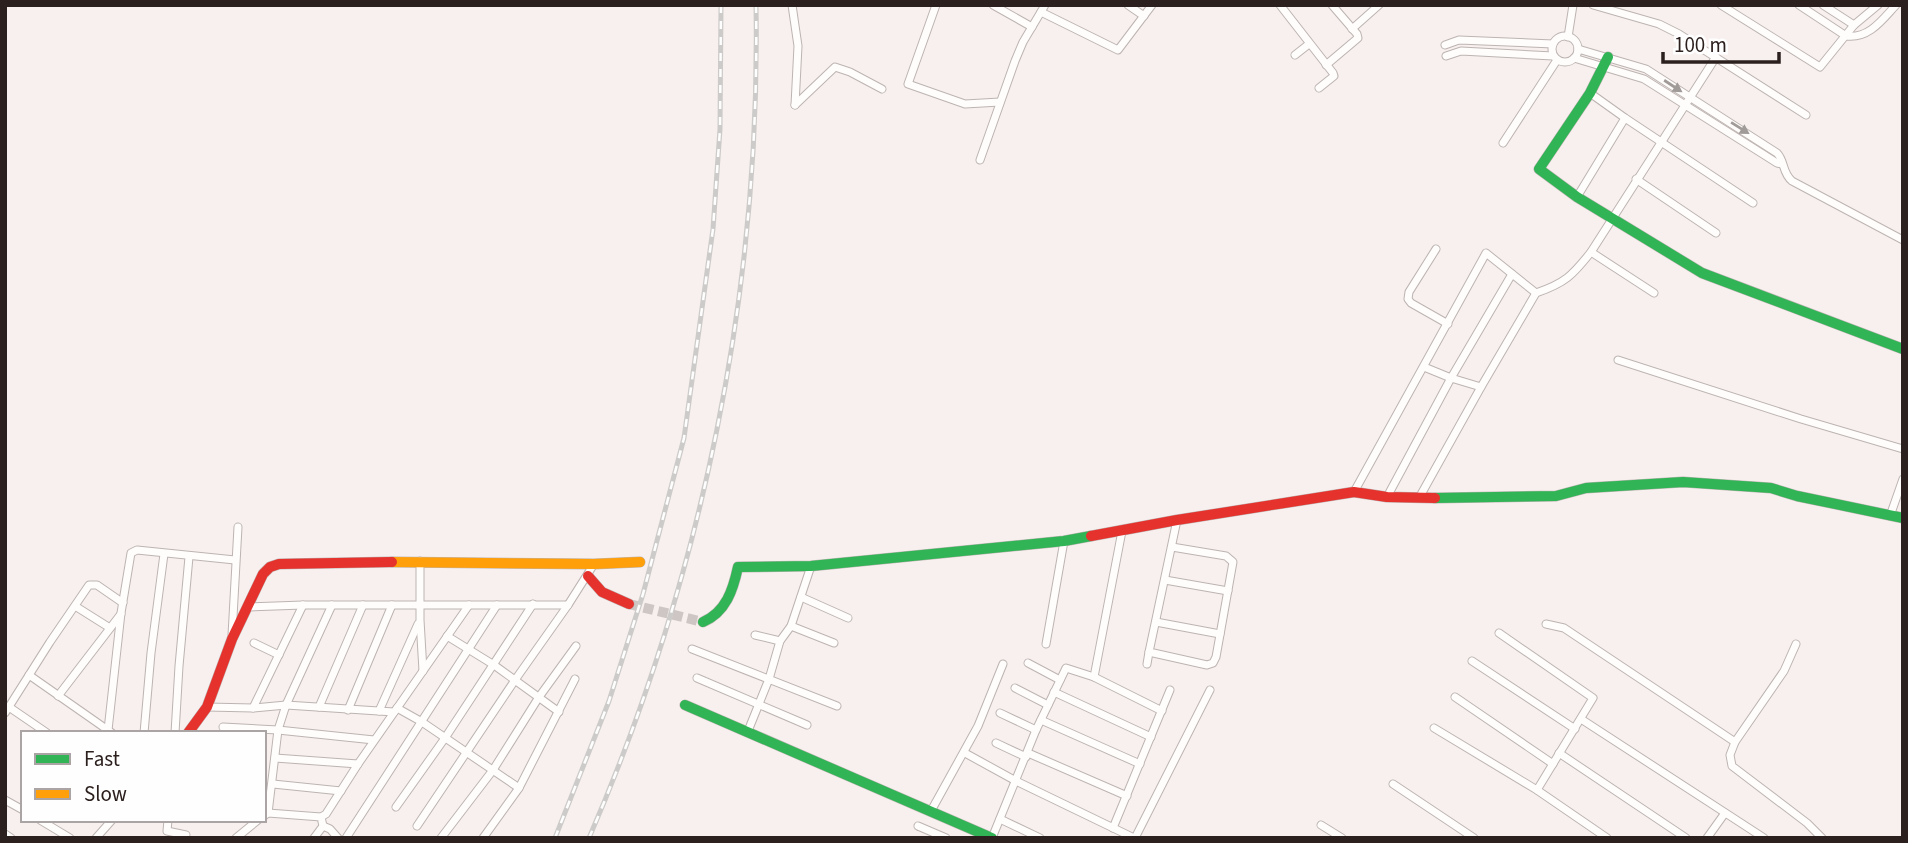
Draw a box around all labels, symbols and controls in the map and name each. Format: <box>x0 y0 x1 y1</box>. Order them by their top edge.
scale bar <box>1663 21 1778 65</box>
text: 100 m <box>1674 30 1727 60</box>
one-way arrow <box>1663 79 1682 92</box>
one-way arrow <box>1730 122 1749 135</box>
legend <box>21 731 266 822</box>
text: Fast <box>84 744 120 774</box>
text: Slow <box>84 779 127 809</box>

